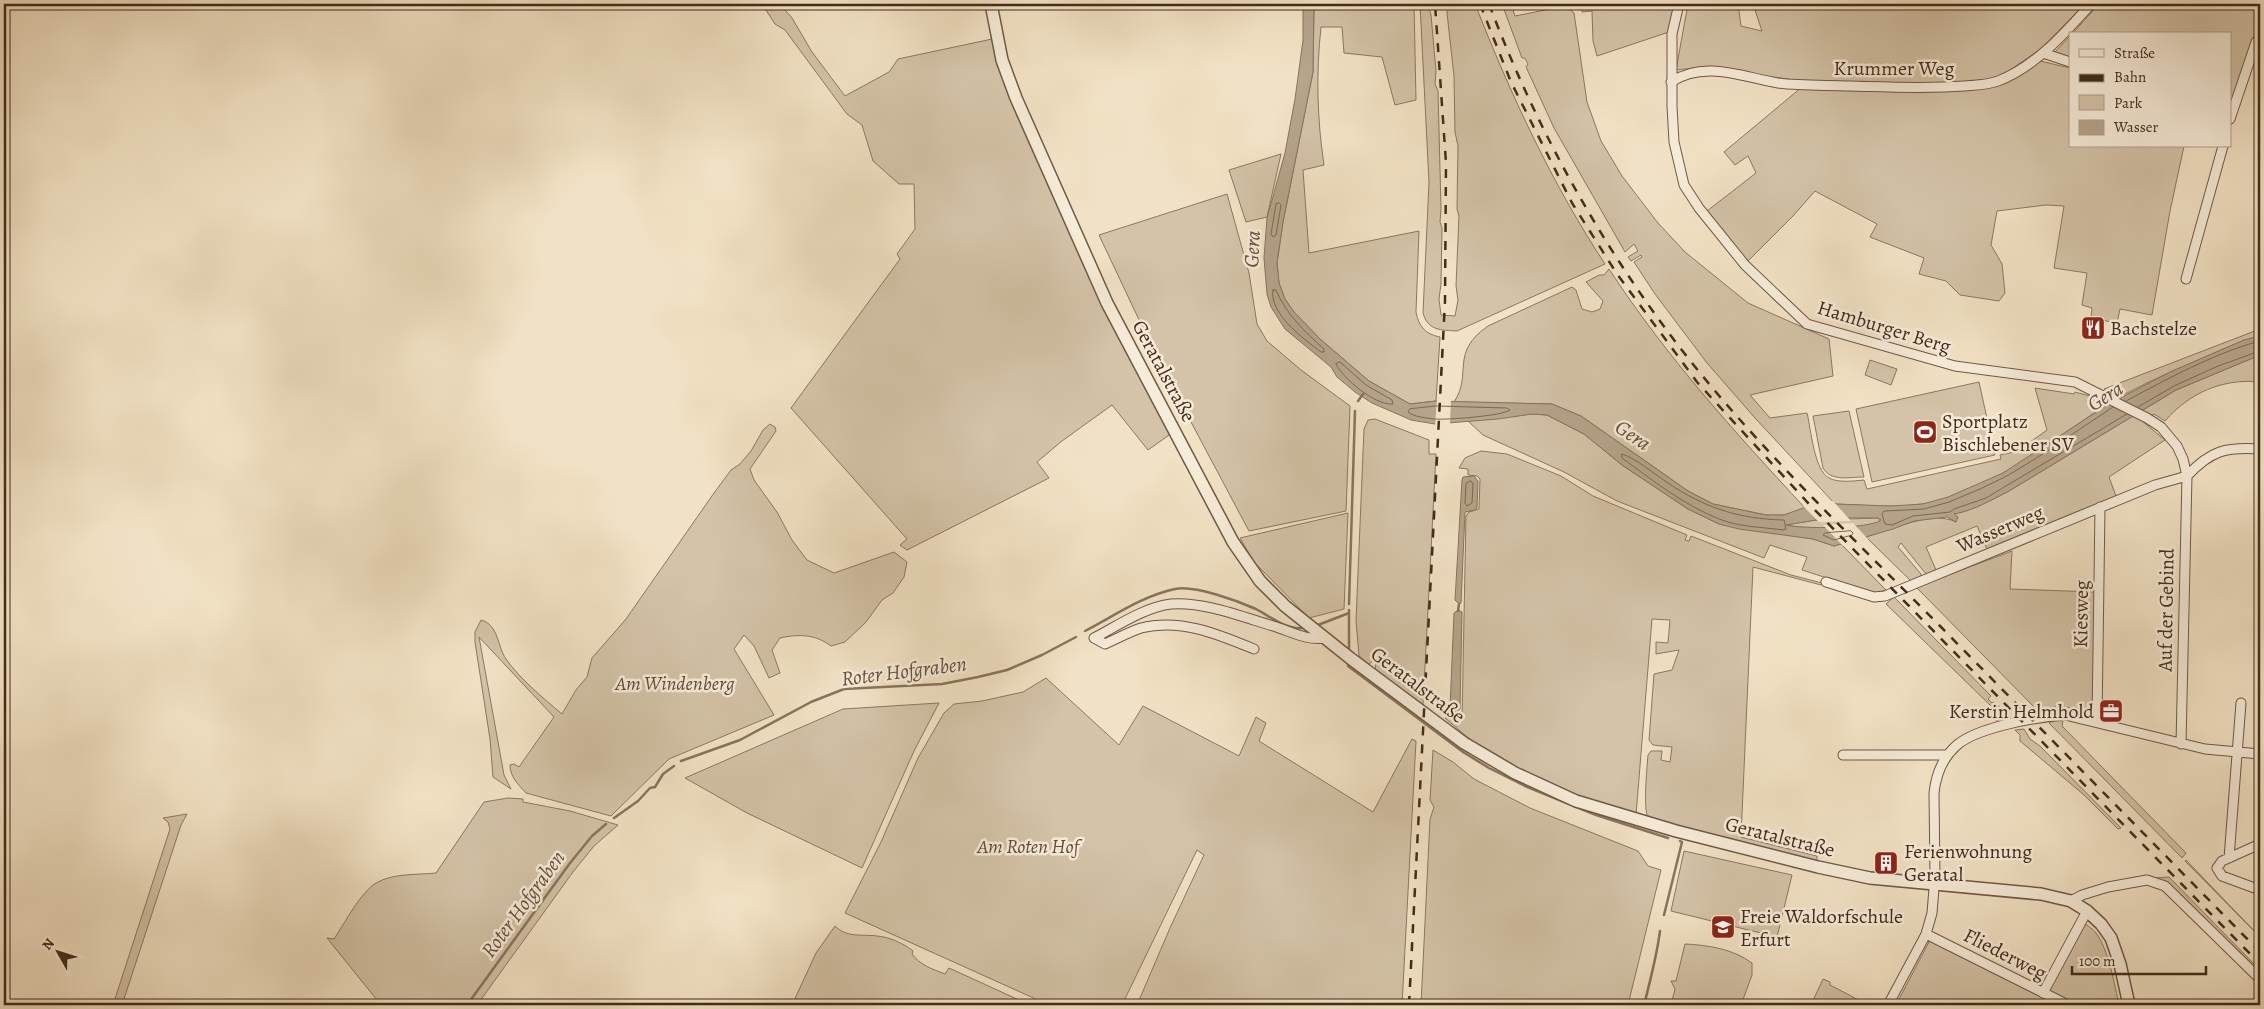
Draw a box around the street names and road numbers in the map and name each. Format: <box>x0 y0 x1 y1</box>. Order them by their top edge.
street label: Krummer Weg <box>1834 55 1954 82</box>
street label: Hamburger Berg <box>1814 294 1954 360</box>
street label: Geratalstraße <box>1126 315 1202 427</box>
street label: Wasserweg <box>1951 499 2048 560</box>
street label: Auf der Gebind <box>2151 548 2181 673</box>
street label: Kiesweg <box>2067 580 2095 648</box>
street label: Geratalstraße <box>1365 641 1471 729</box>
street label: Geratalstraße <box>1723 810 1837 864</box>
street label: Fliederweg <box>1959 922 2051 986</box>

